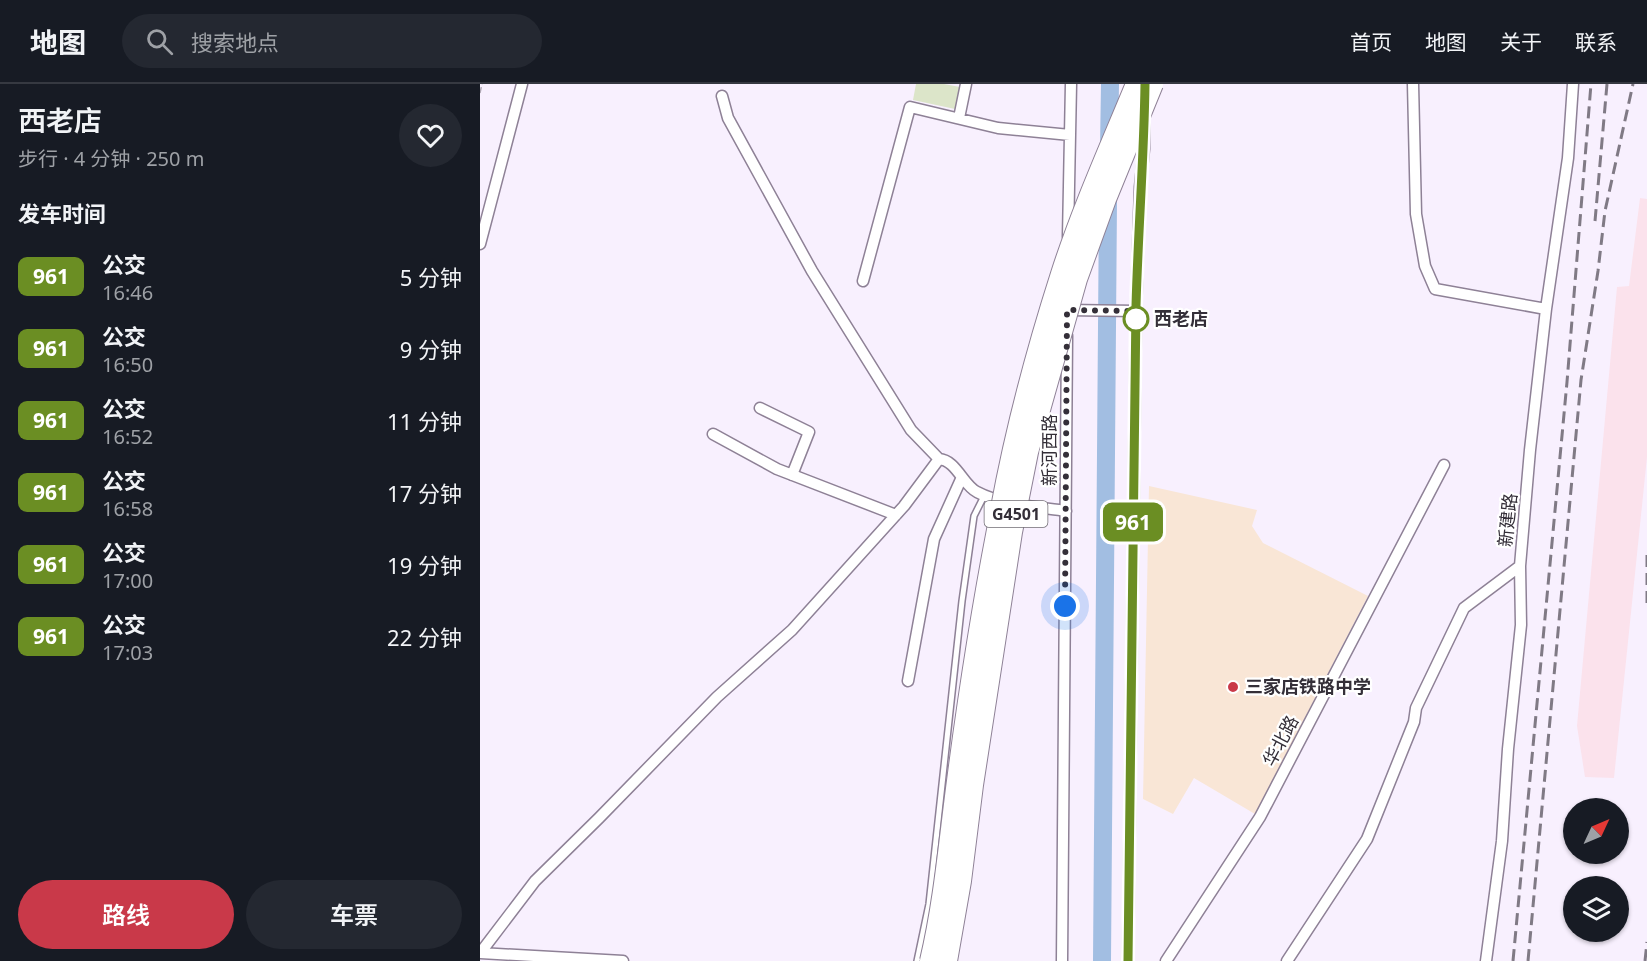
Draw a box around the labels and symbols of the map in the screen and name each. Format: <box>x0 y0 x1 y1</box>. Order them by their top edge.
marker: 西老店 <box>1123 306 1149 332</box>
place label: 西老店 <box>1154 306 1208 330</box>
street label: 新河西路 <box>1037 414 1061 486</box>
street label: 新建路 <box>1492 492 1522 548</box>
road number: G4501 <box>984 501 1048 527</box>
line badge: 961 <box>1098 502 1168 542</box>
your location <box>1050 591 1080 621</box>
place label: 三家店铁路中学 <box>1245 674 1371 698</box>
marker: 三家店铁路中学 <box>1226 680 1240 694</box>
street label: 华北路 <box>1257 711 1303 770</box>
north arrow <box>1563 798 1629 864</box>

